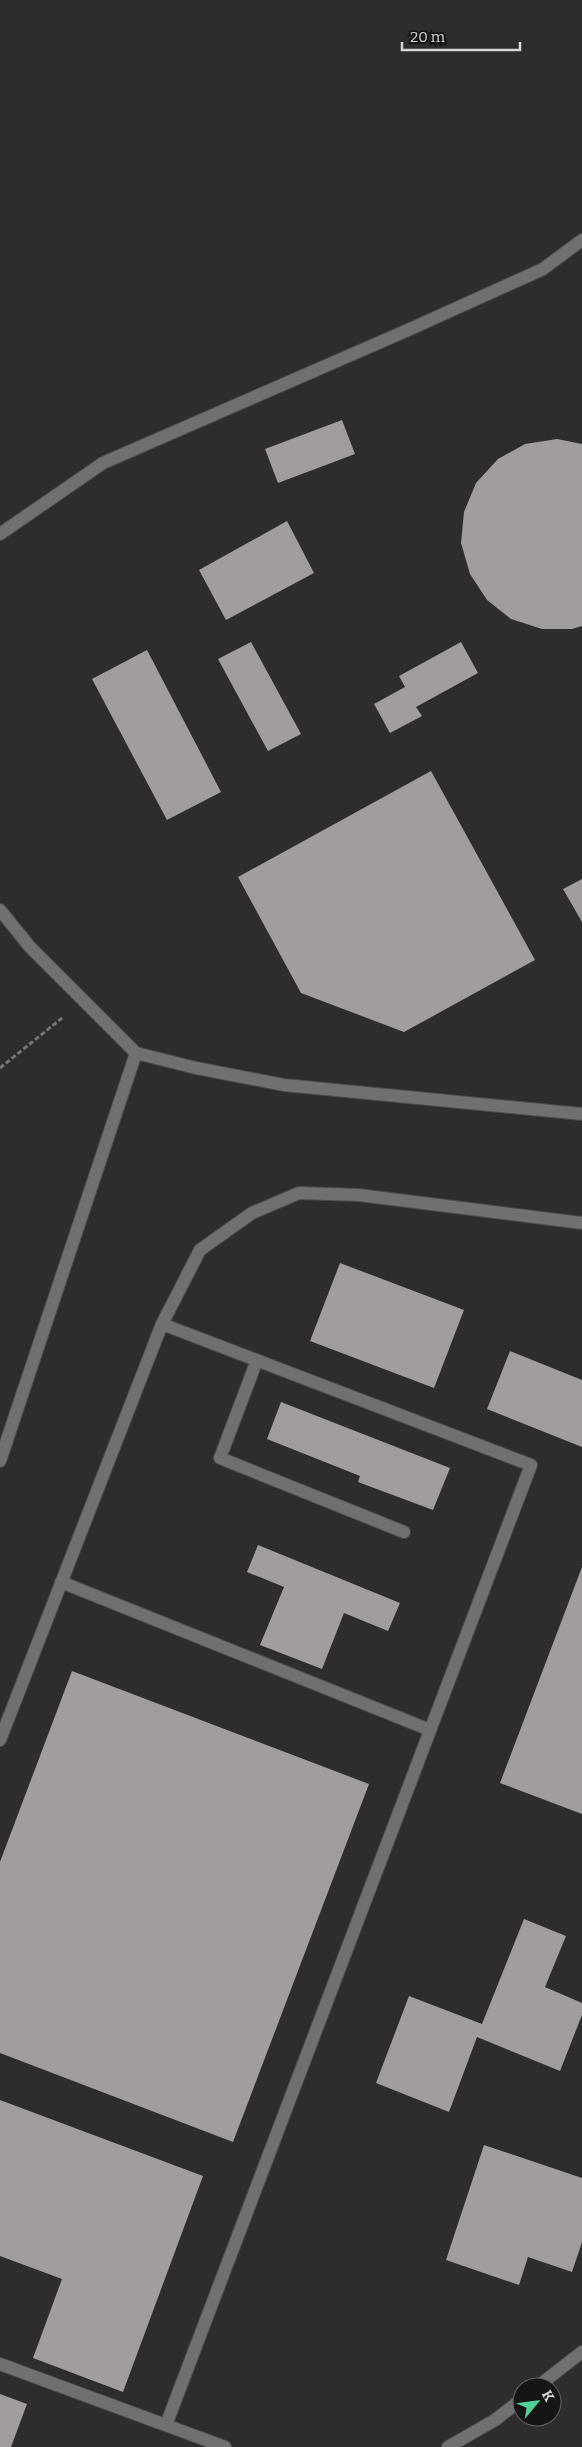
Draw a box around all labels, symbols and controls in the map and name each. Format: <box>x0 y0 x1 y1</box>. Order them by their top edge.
scale bar <box>402 20 520 52</box>
text: 20 m <box>410 28 446 46</box>
north arrow <box>512 2377 562 2427</box>
text: K <box>538 2387 558 2404</box>

